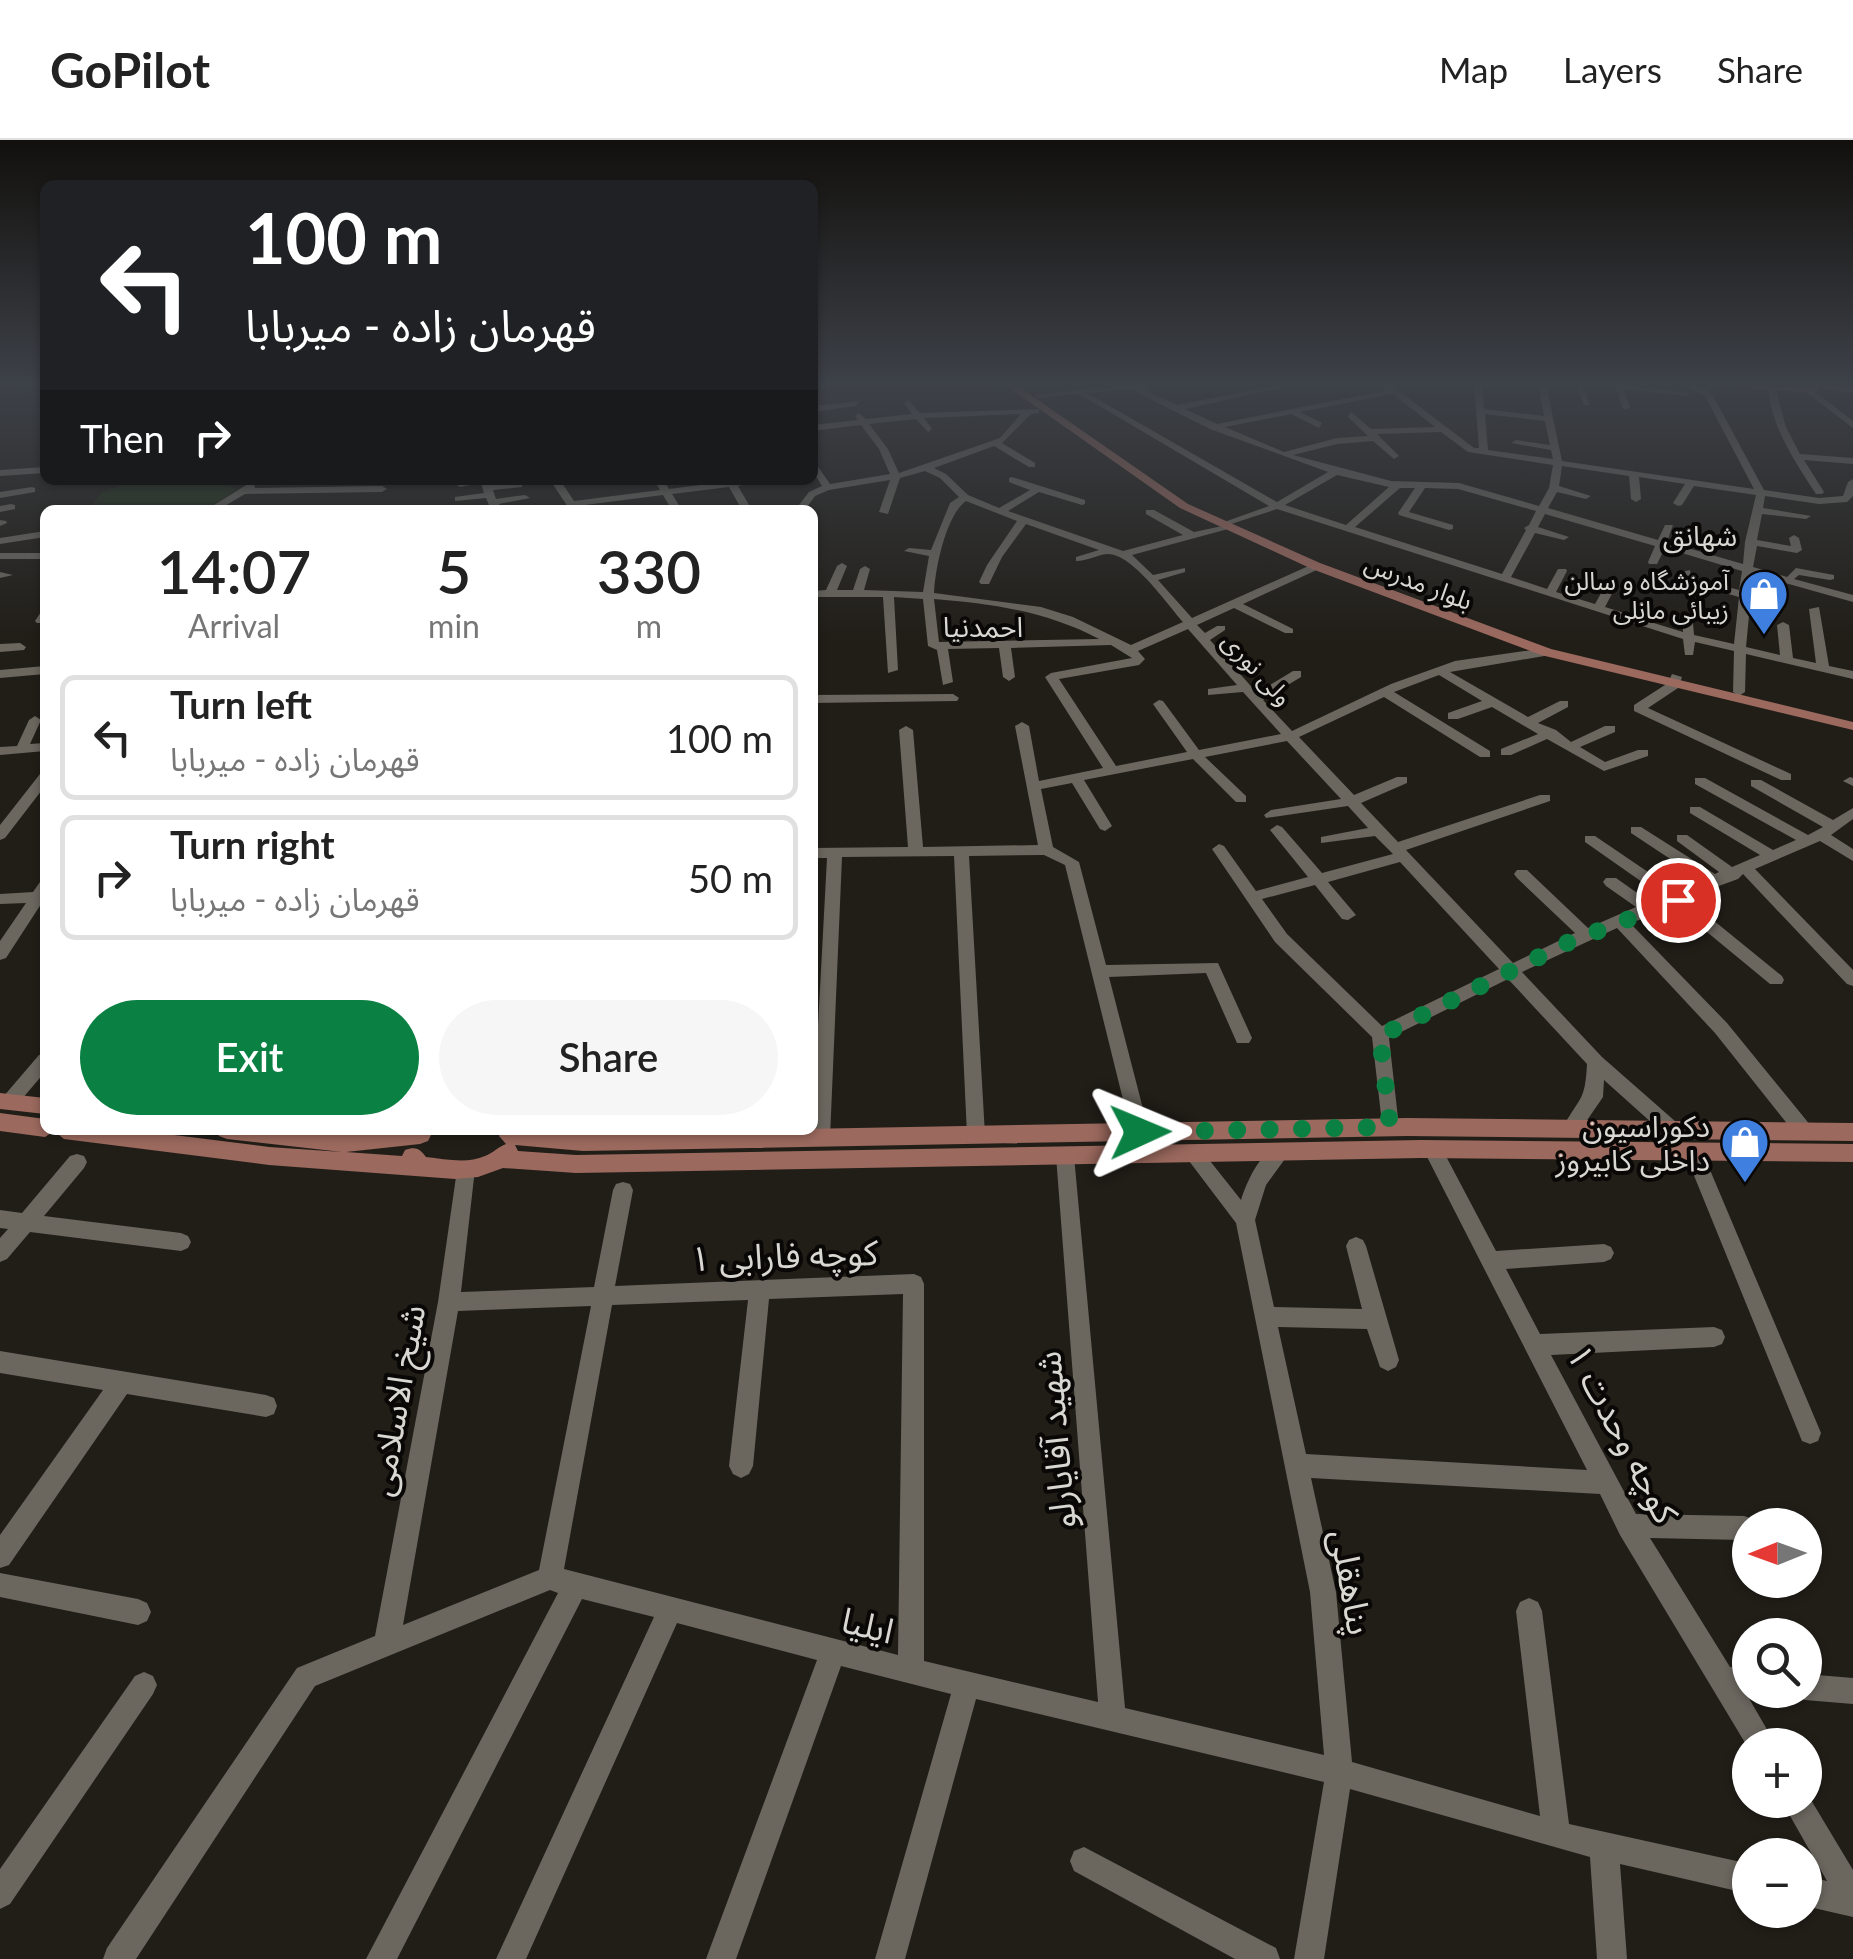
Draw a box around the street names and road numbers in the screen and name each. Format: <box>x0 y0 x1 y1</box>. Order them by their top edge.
street label: بلوار مدرس <box>1361 547 1477 616</box>
street label: ولی نوری <box>1216 625 1299 712</box>
street label: ۱ کوچه فارابی <box>689 1230 879 1281</box>
street label: شیخ الاسلامی <box>358 1301 439 1500</box>
street label: کوچه وحدت ۱ <box>1557 1337 1689 1531</box>
street label: شهید آقایارلو <box>1025 1349 1085 1531</box>
street label: پناهقلی <box>1320 1526 1383 1639</box>
street label: ایلیا <box>837 1597 899 1651</box>

